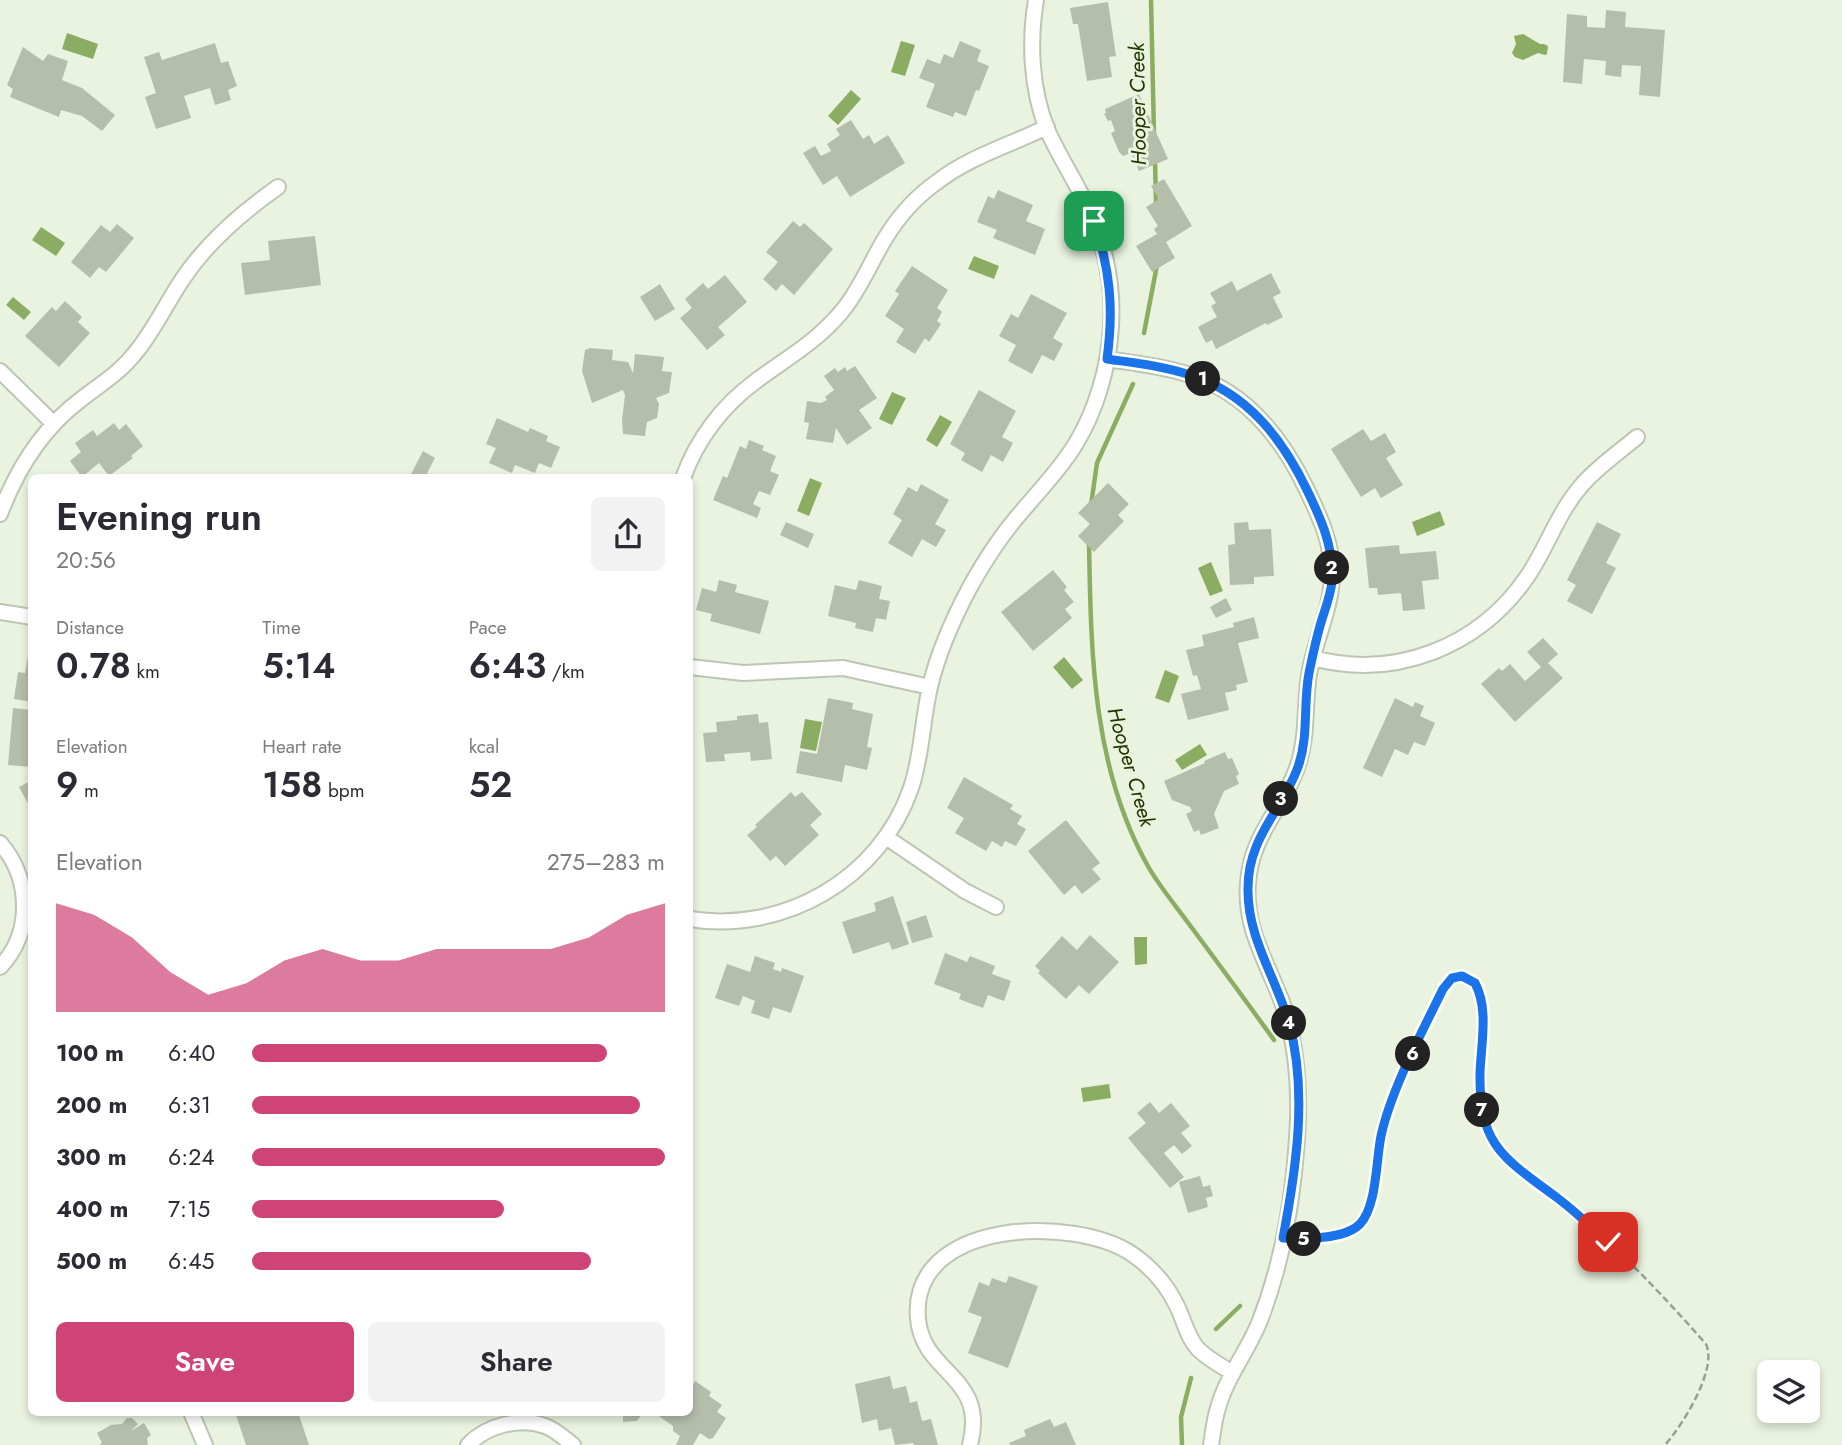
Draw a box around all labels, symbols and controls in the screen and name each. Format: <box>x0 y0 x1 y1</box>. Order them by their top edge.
water label: Hooper Creek <box>1122 41 1154 166</box>
pin <box>1064 191 1124 251</box>
icon: arrive <box>1075 202 1113 240</box>
pin: 1 <box>1186 362 1220 396</box>
text: 1 <box>1198 365 1207 392</box>
text: Evening run <box>56 489 262 544</box>
button: share <box>591 497 665 571</box>
text: 20:56 <box>56 543 116 577</box>
pin: 2 <box>1314 550 1350 586</box>
text: 2 <box>1325 554 1338 581</box>
text: Distance <box>56 614 124 641</box>
text: Time <box>262 614 301 641</box>
text: Pace <box>469 614 507 641</box>
text: 0.78 <box>56 641 131 691</box>
text: 5:14 <box>262 641 335 691</box>
text: 6:43 <box>469 641 546 691</box>
text: km <box>131 658 160 685</box>
text: /km <box>546 658 585 685</box>
water label: Hooper Creek <box>1100 704 1163 831</box>
text: Elevation <box>56 733 128 760</box>
text: Heart rate <box>262 733 342 760</box>
text: kcal <box>469 733 499 760</box>
text: 9 <box>56 760 78 810</box>
text: 158 <box>262 760 322 810</box>
text: 52 <box>469 760 512 810</box>
text: m <box>78 777 99 804</box>
text: bpm <box>322 777 364 804</box>
pin: 3 <box>1264 782 1298 816</box>
text: 3 <box>1275 785 1286 812</box>
text: Elevation <box>56 845 143 879</box>
text: 275–283 m <box>547 845 665 879</box>
pin: 4 <box>1272 1006 1306 1040</box>
text: 4 <box>1282 1009 1295 1036</box>
text: 100 m <box>56 1036 124 1070</box>
text: 6:40 <box>168 1036 215 1070</box>
pin: 6 <box>1396 1036 1430 1072</box>
text: 6 <box>1406 1040 1419 1067</box>
text: 200 m <box>56 1088 127 1122</box>
text: 6:31 <box>168 1088 211 1122</box>
pin: 7 <box>1464 1092 1500 1128</box>
text: 7 <box>1476 1096 1487 1123</box>
text: 300 m <box>56 1140 127 1174</box>
text: 6:24 <box>168 1140 215 1174</box>
text: 400 m <box>56 1192 128 1226</box>
text: 7:15 <box>168 1192 210 1226</box>
pin <box>1578 1212 1638 1272</box>
pin: 5 <box>1286 1222 1322 1256</box>
icon: check <box>1589 1223 1627 1261</box>
text: 5 <box>1297 1225 1310 1252</box>
text: 500 m <box>56 1244 127 1278</box>
text: 6:45 <box>168 1244 215 1278</box>
button: Save <box>56 1322 354 1402</box>
button: Share <box>368 1322 665 1402</box>
map controls <box>1757 1360 1820 1423</box>
button: layers <box>1757 1360 1820 1423</box>

